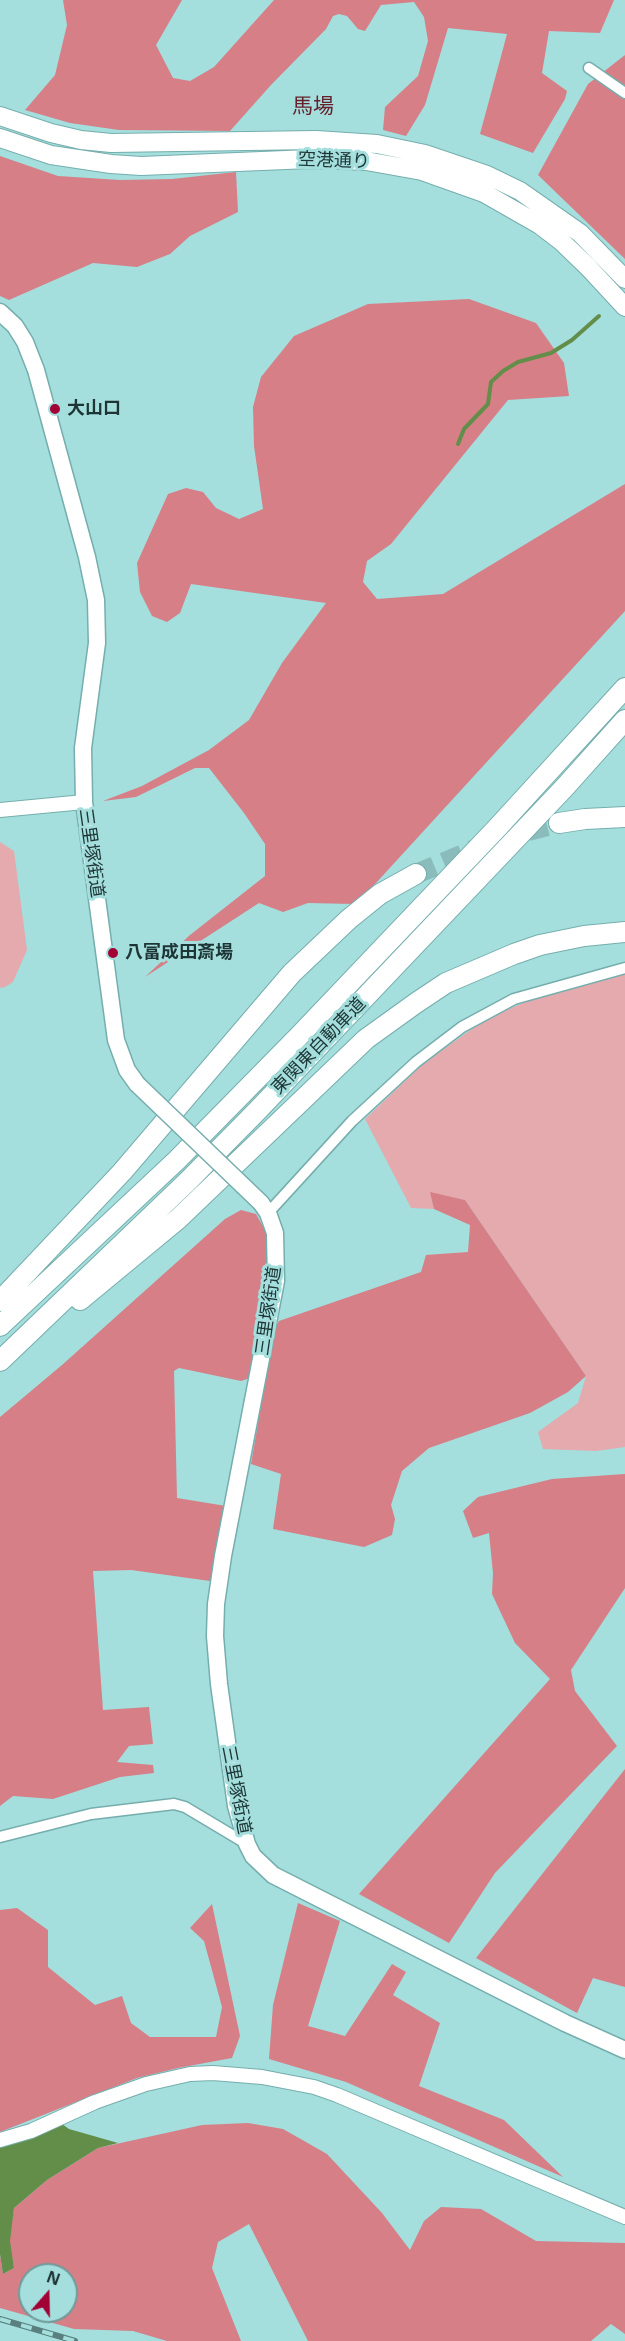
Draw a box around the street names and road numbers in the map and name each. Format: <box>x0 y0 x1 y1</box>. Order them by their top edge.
street label: 空港通り <box>298 149 370 173</box>
street label: 三里塚街道 <box>74 807 108 899</box>
street label: 東関東自動車道 <box>267 993 371 1099</box>
street label: 三里塚街道 <box>252 1265 286 1357</box>
street label: 三里塚街道 <box>217 1744 255 1836</box>

